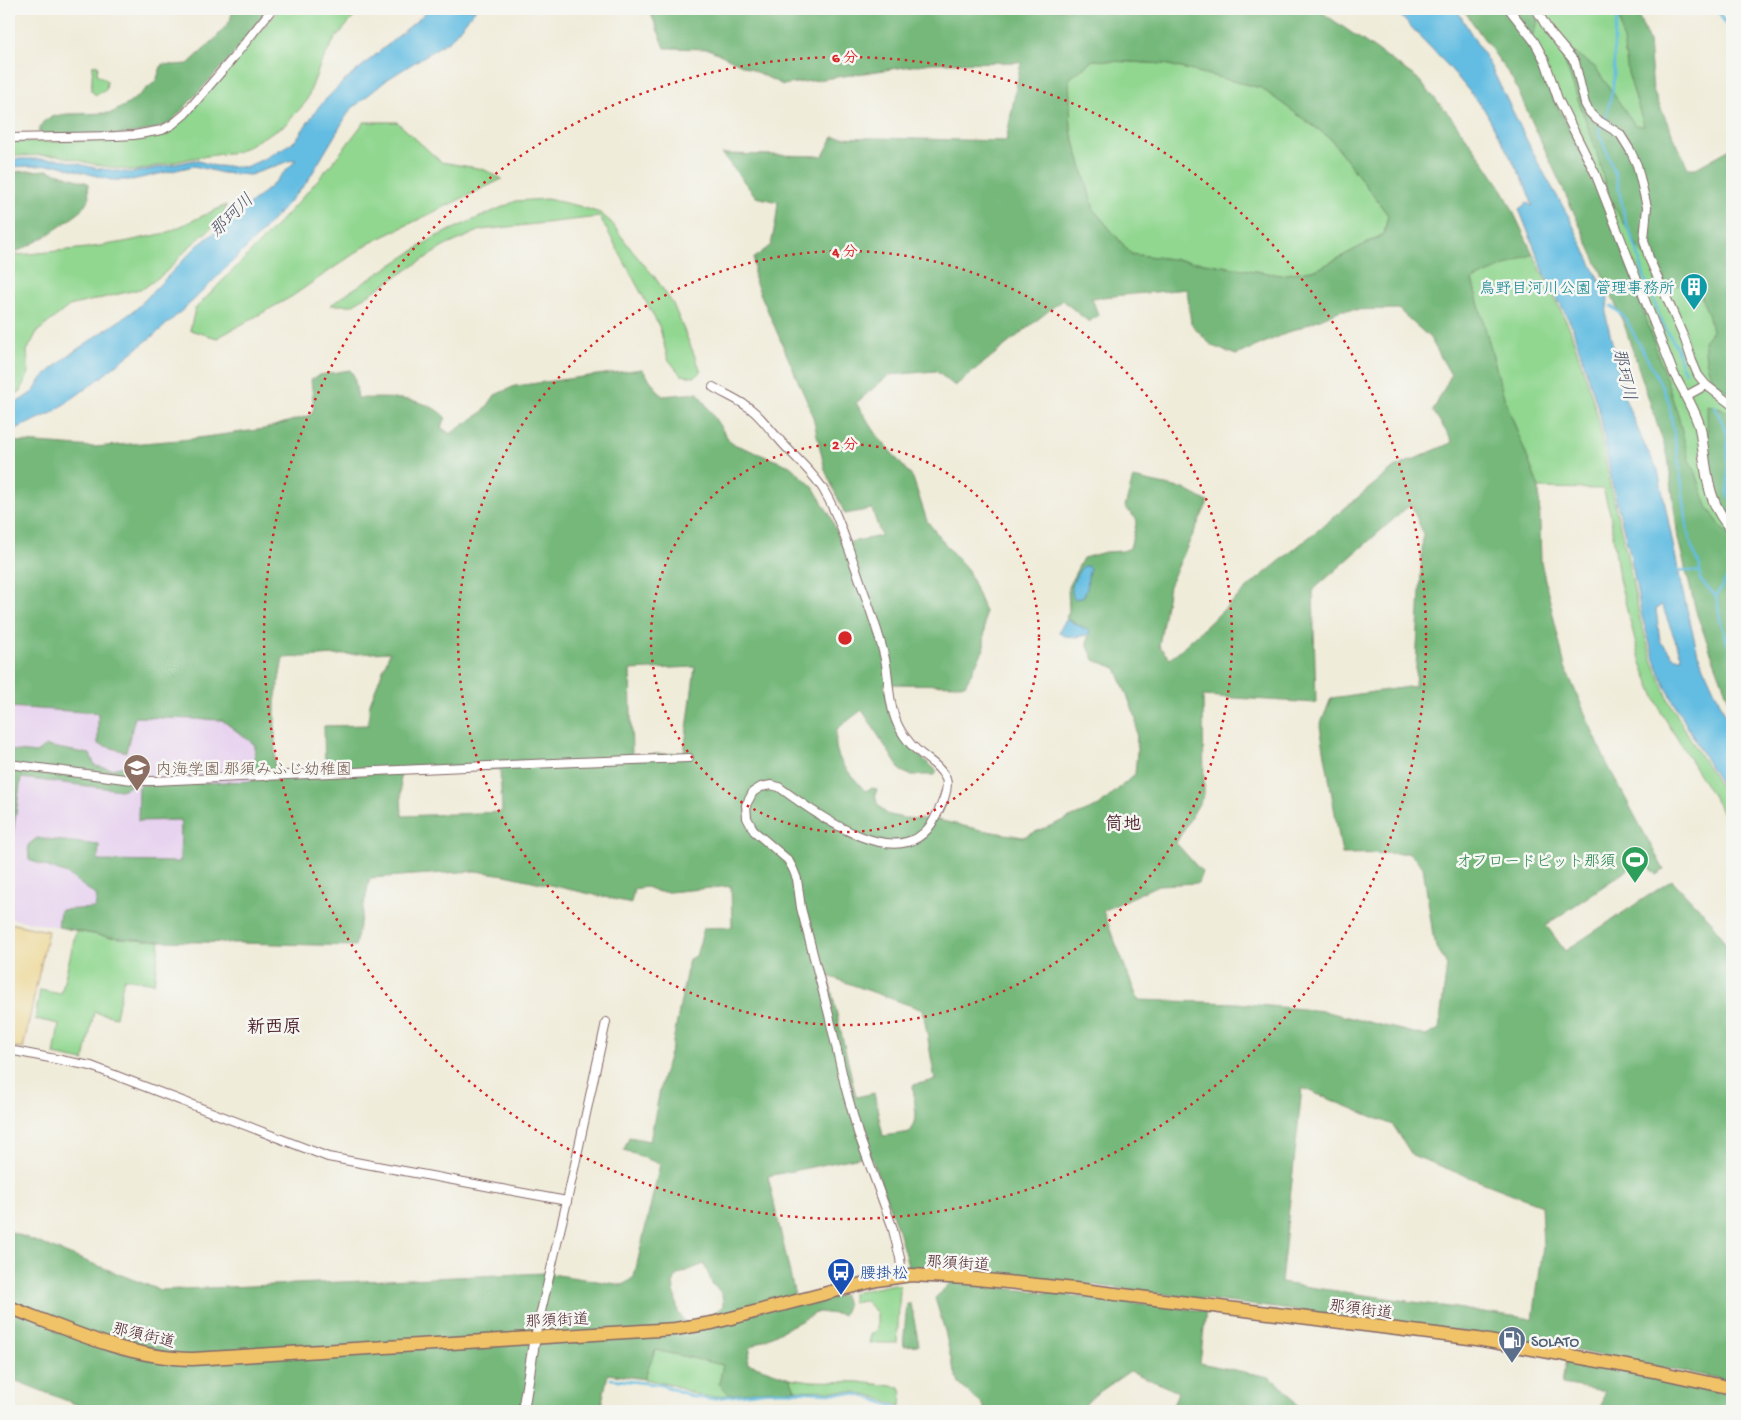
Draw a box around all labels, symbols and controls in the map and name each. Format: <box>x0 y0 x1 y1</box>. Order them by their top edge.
text: 6 分 <box>832 50 858 68</box>
water label: 那珂川 <box>206 190 259 243</box>
text: 4 分 <box>831 244 858 262</box>
building icon: 鳥野目河川公園 管理事務所 <box>1679 272 1709 311</box>
place label: 鳥野目河川公園 管理事務所 <box>1479 279 1675 300</box>
water label: 那珂川 <box>1606 346 1639 403</box>
text: 2 分 <box>832 437 858 455</box>
centre of rings <box>836 629 854 647</box>
school or university icon: 内海学園 那須みふじ幼稚園 <box>122 753 152 792</box>
place label: 内海学園 那須みふじ幼稚園 <box>156 760 352 781</box>
district label: 筒地 <box>1105 814 1141 836</box>
sports icon: オフロードピット那須 <box>1620 845 1650 884</box>
place label: オフロードピット那須 <box>1456 853 1616 873</box>
district label: 新西原 <box>247 1017 301 1039</box>
street label: 那須街道 <box>925 1253 990 1277</box>
bus stop icon: 腰掛松 <box>826 1257 856 1296</box>
place label: 腰掛松 <box>860 1265 908 1285</box>
street label: 那須街道 <box>1328 1297 1394 1325</box>
street label: 那須街道 <box>525 1310 590 1334</box>
street label: 那須街道 <box>110 1320 177 1354</box>
fuel station icon: SOLATO <box>1497 1325 1527 1364</box>
place label: SOLATO <box>1531 1334 1580 1353</box>

